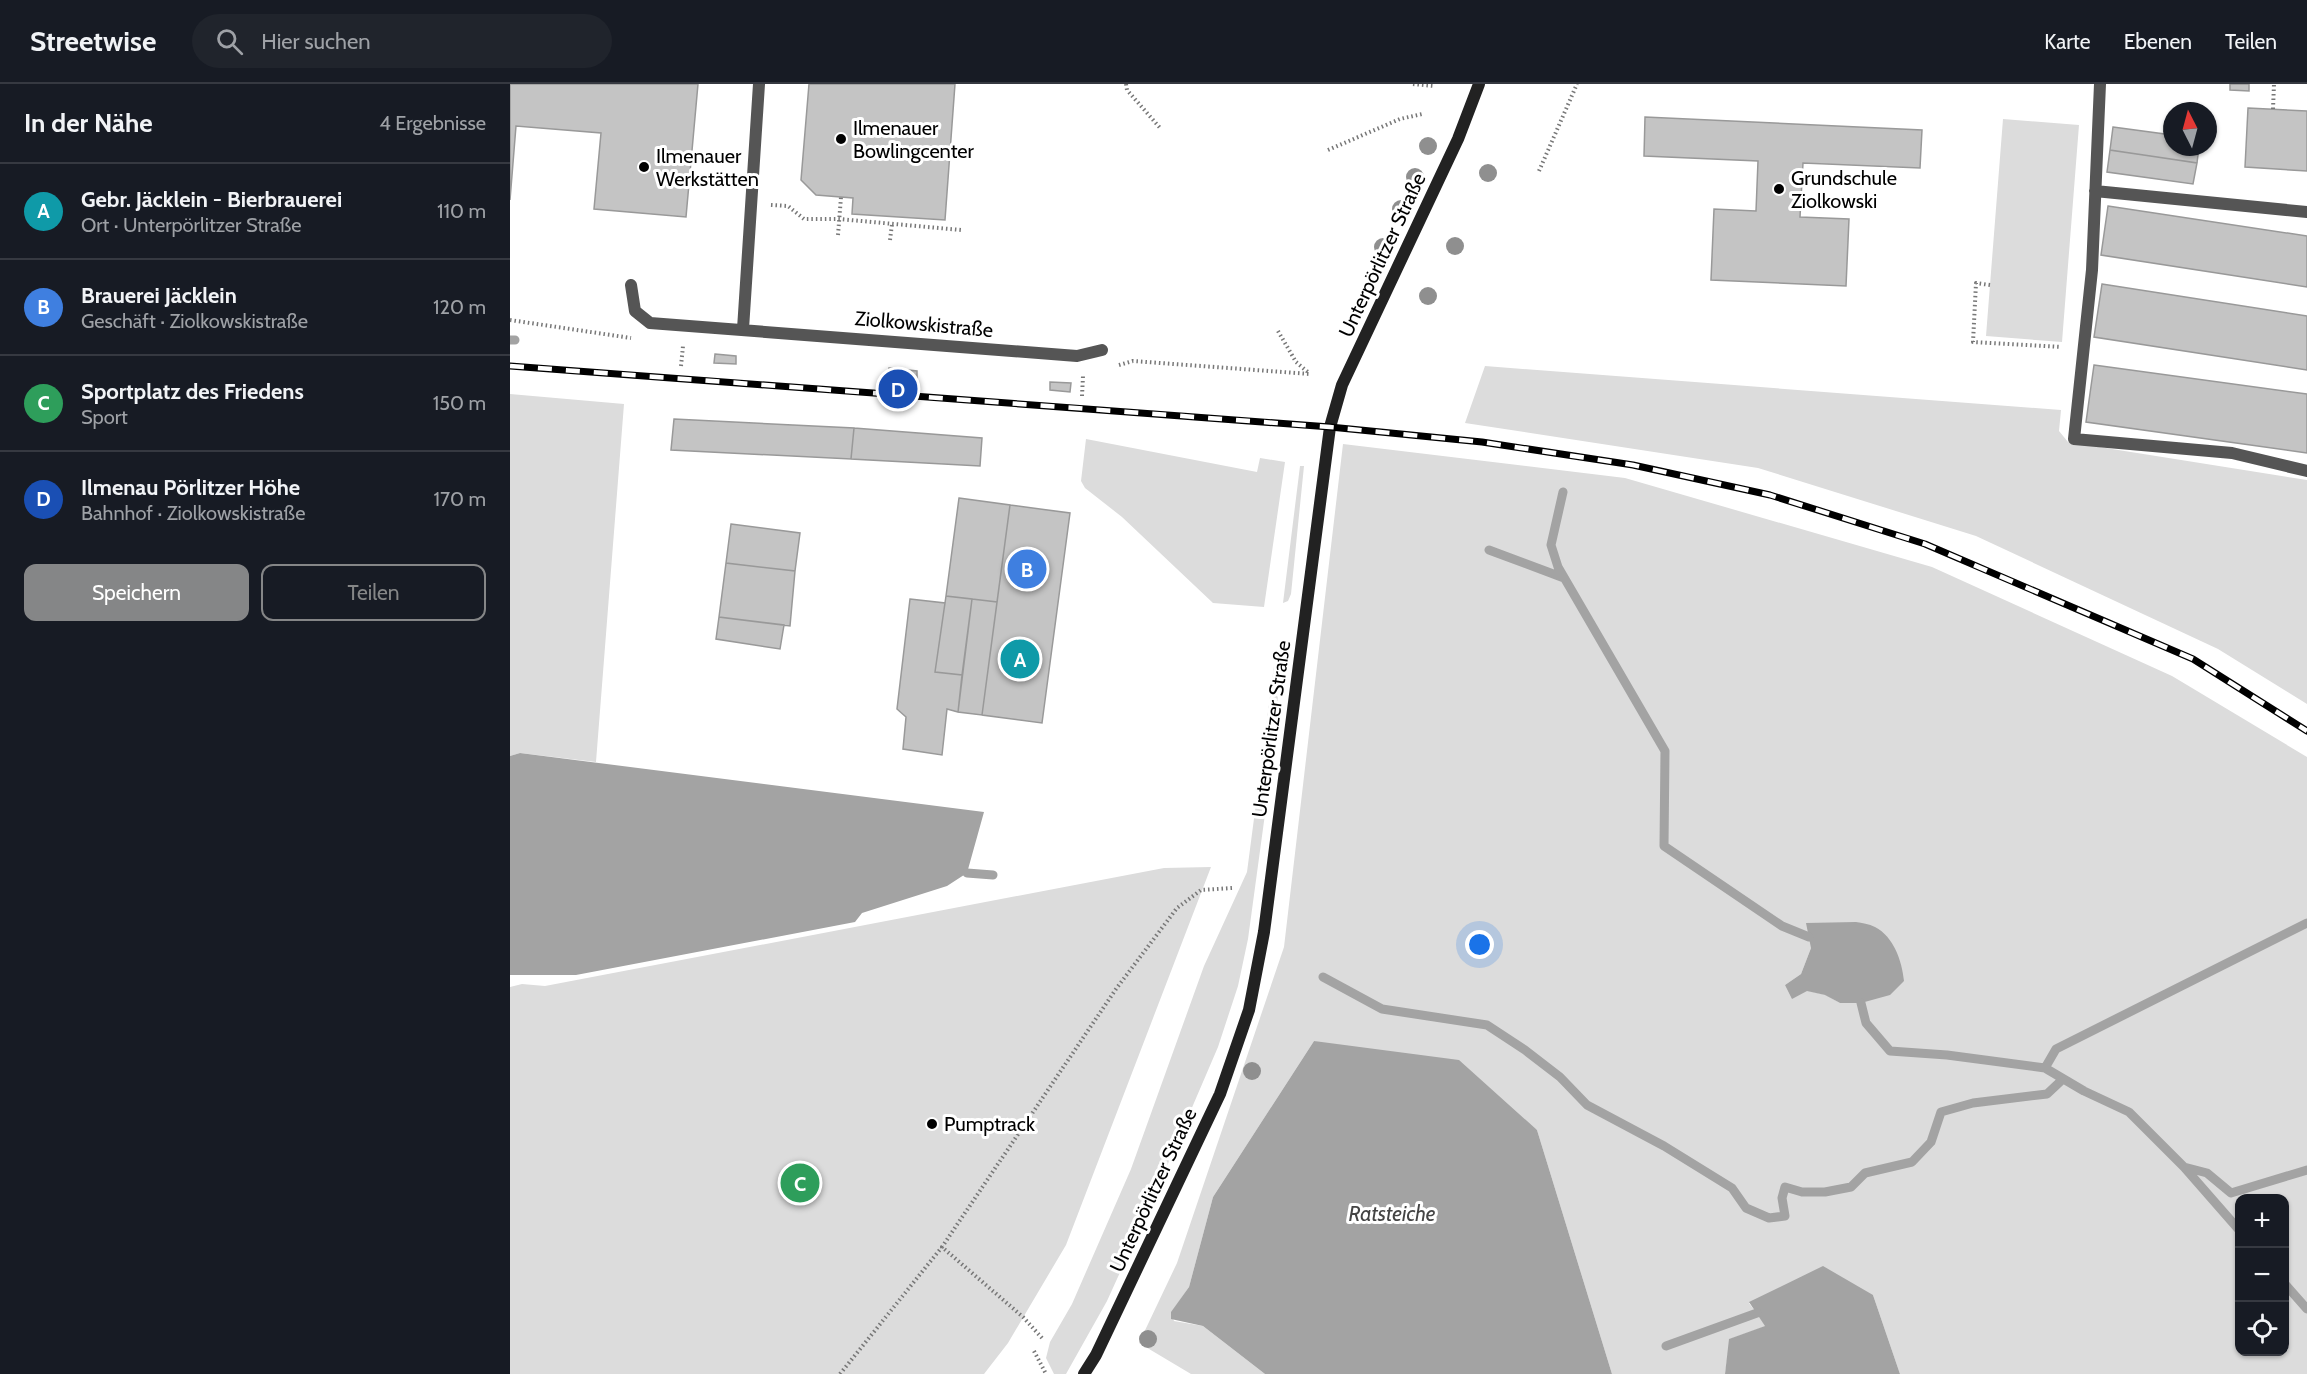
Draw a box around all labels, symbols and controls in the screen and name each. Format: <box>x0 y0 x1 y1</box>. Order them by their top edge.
search box <box>192 14 612 68</box>
text: Streetwise <box>30 24 156 58</box>
icon: search <box>213 25 246 58</box>
text: Hier suchen <box>261 28 371 55</box>
text: Karte <box>2044 29 2091 54</box>
text: Ebenen <box>2124 29 2192 54</box>
text: Teilen <box>2225 29 2277 54</box>
north arrow <box>2163 102 2217 156</box>
text: In der Nähe <box>24 107 153 139</box>
text: 4 Ergebnisse <box>379 111 486 135</box>
place label: Ilmenauer Bowlingcenter <box>853 116 975 163</box>
marker: Ilmenauer Bowlingcenter <box>834 132 848 146</box>
place label: Ilmenauer Werkstätten <box>656 144 759 191</box>
marker: Ilmenauer Werkstätten <box>637 160 651 174</box>
place label: Grundschule Ziolkowski <box>1791 166 1897 213</box>
street label: Unterpörlitzer Straße <box>1333 169 1431 341</box>
marker: Grundschule Ziolkowski <box>1772 182 1786 196</box>
text: Gebr. Jäcklein - Bierbrauerei <box>81 186 342 213</box>
text: A <box>37 199 50 223</box>
text: 110 m <box>437 199 486 223</box>
text: Ort · Unterpörlitzer Straße <box>81 213 301 237</box>
text: Brauerei Jäcklein <box>81 282 237 309</box>
text: B <box>37 295 50 319</box>
text: 120 m <box>433 295 486 319</box>
street label: Ziolkowskistraße <box>854 306 994 342</box>
text: Geschäft · Ziolkowskistraße <box>81 309 308 333</box>
pin: D <box>878 366 918 412</box>
text: Sportplatz des Friedens <box>81 378 304 405</box>
text: C <box>37 391 50 415</box>
text: 150 m <box>433 391 486 415</box>
text: Sport <box>81 405 128 429</box>
text: Ilmenau Pörlitzer Höhe <box>81 474 300 501</box>
text: D <box>36 487 51 511</box>
text: 170 m <box>434 487 486 511</box>
text: Bahnhof · Ziolkowskistraße <box>81 501 305 525</box>
pin: B <box>1008 546 1046 592</box>
button: Speichern <box>24 564 249 621</box>
button: Teilen <box>261 564 486 621</box>
pin: A <box>1000 636 1040 682</box>
street label: Unterpörlitzer Straße <box>1247 639 1295 819</box>
your location <box>1465 930 1494 959</box>
street label: Unterpörlitzer Straße <box>1104 1104 1202 1276</box>
place label: Pumptrack <box>944 1112 1035 1136</box>
marker: Pumptrack <box>925 1117 939 1131</box>
pin: C <box>780 1160 820 1206</box>
map controls <box>2235 1194 2289 1356</box>
button: + <box>2235 1194 2289 1248</box>
water label: Ratsteiche <box>1349 1201 1436 1226</box>
button: − <box>2235 1248 2289 1302</box>
button: locate <box>2235 1302 2289 1356</box>

